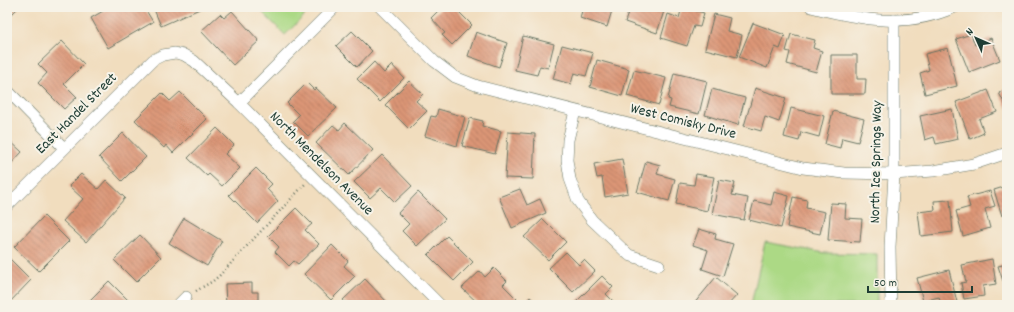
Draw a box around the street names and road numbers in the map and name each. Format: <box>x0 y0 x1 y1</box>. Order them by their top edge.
street label: East Handel Street <box>31 68 123 160</box>
street label: West Comisky Drive <box>628 98 739 146</box>
street label: North Ice Springs Way <box>865 99 889 224</box>
street label: North Mendelson Avenue <box>264 107 378 221</box>

